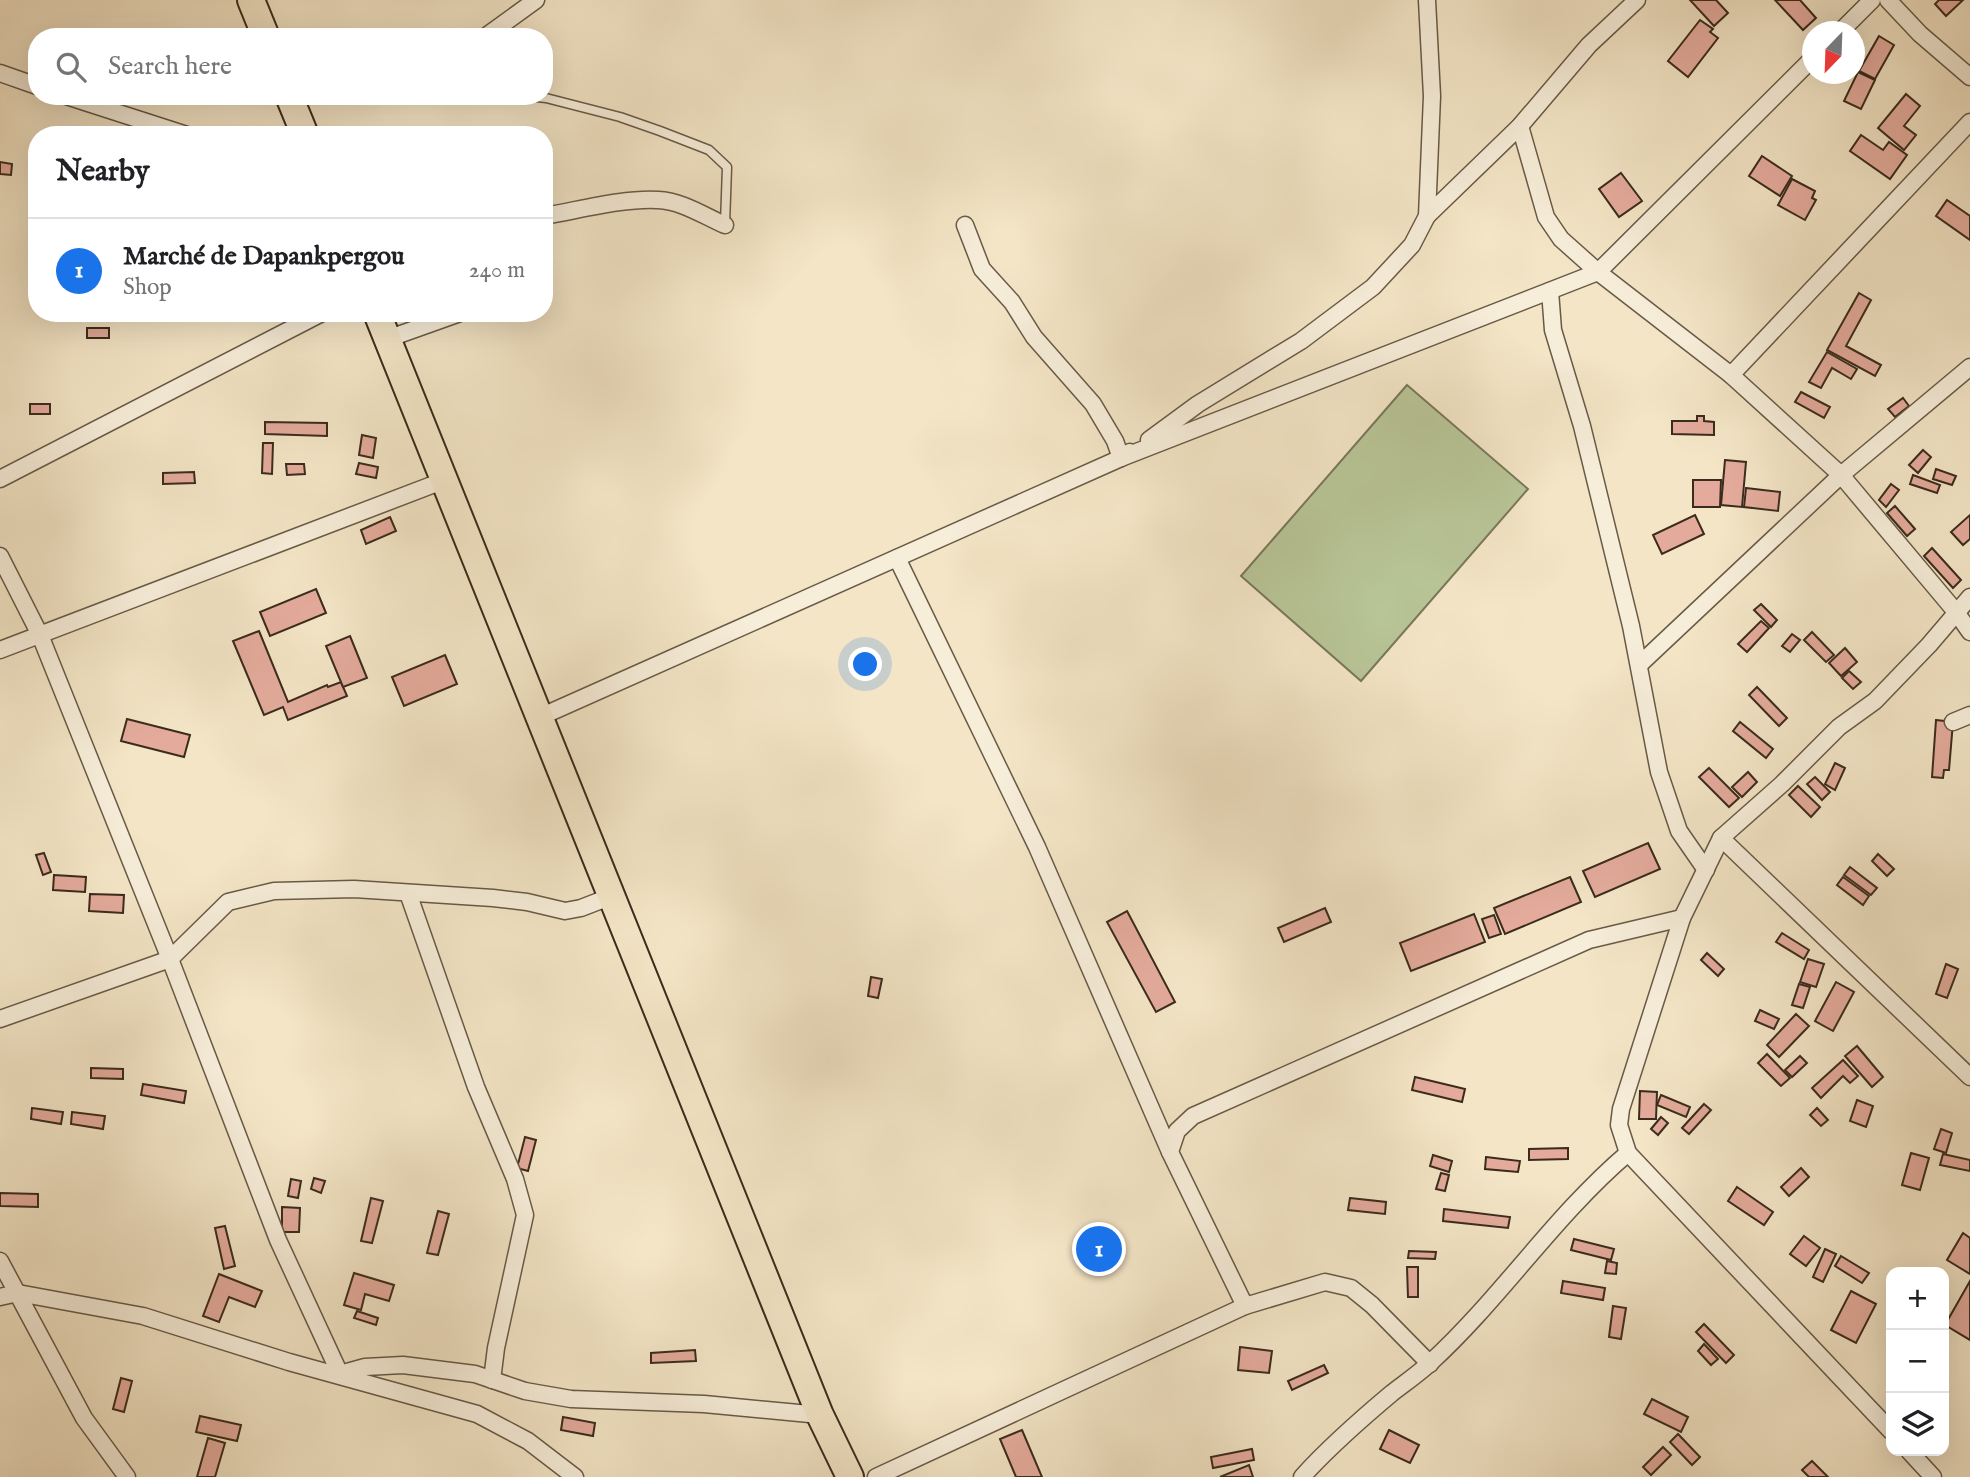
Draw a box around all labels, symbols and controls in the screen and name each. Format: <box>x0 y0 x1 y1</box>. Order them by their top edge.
north arrow <box>1802 21 1865 84</box>
search box <box>28 28 553 105</box>
icon: search <box>52 48 90 86</box>
text: Search here <box>108 50 232 83</box>
text: Nearby <box>56 153 149 191</box>
text: Marché de Dapankpergou <box>123 240 404 273</box>
text: 1 <box>75 256 83 285</box>
text: 240 m <box>469 256 525 285</box>
text: Shop <box>123 273 172 302</box>
your location <box>848 647 882 681</box>
pin: 1 <box>1076 1223 1122 1275</box>
map controls <box>1886 1267 1949 1456</box>
button: + <box>1886 1267 1949 1330</box>
button: − <box>1886 1330 1949 1393</box>
button: layers <box>1886 1393 1949 1456</box>

